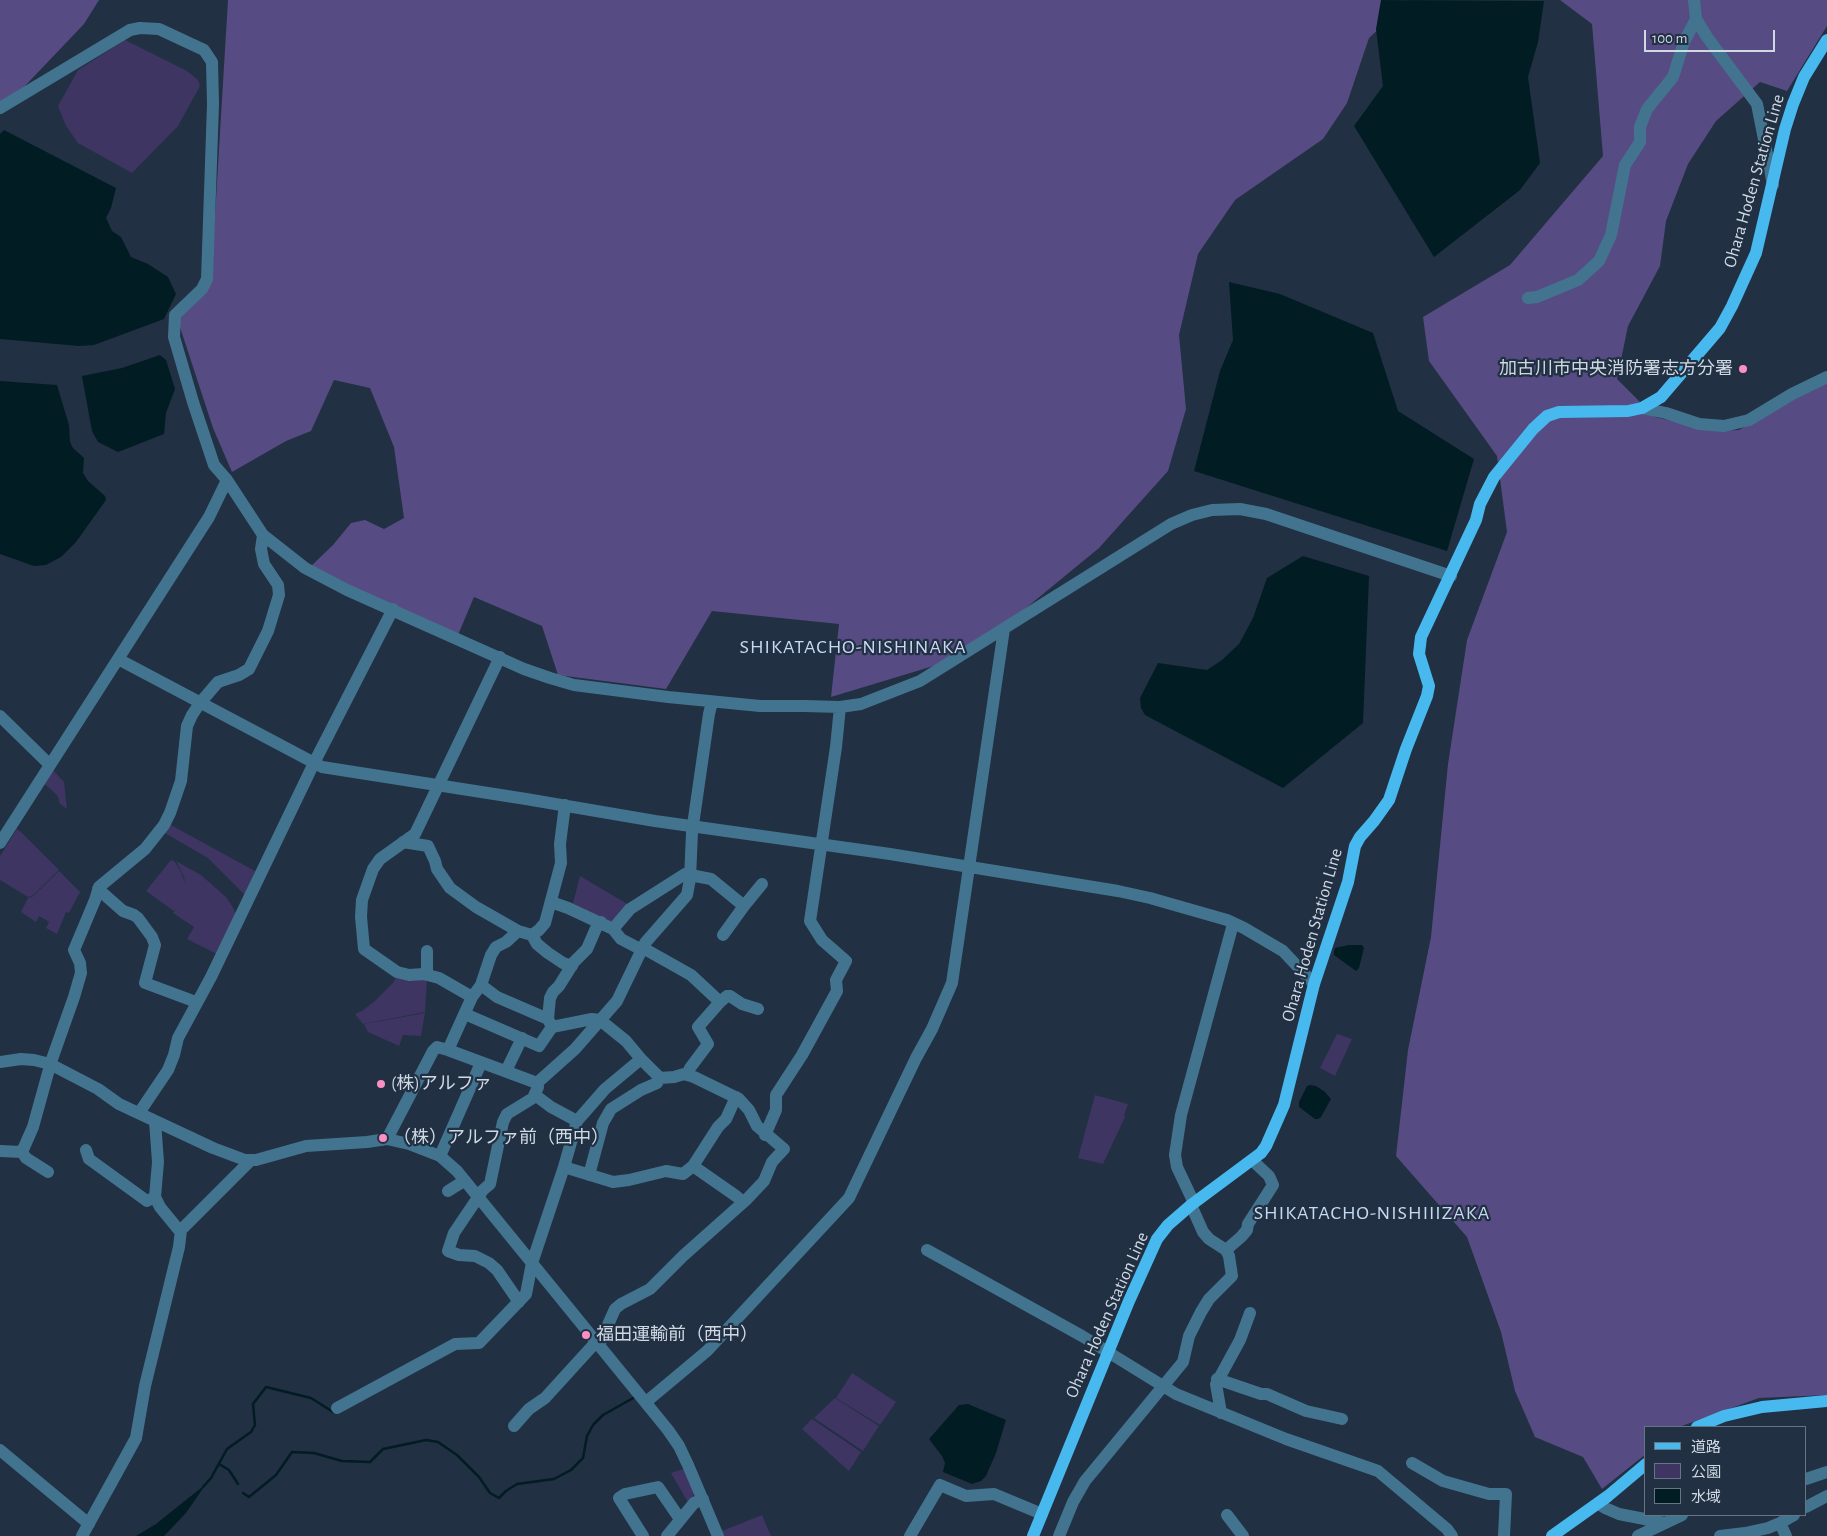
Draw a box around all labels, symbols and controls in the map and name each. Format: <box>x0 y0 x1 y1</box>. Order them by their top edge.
scale bar <box>1647 20 1778 52</box>
text: 100 m <box>1652 31 1687 46</box>
street label: Ohara Hoden Station Line <box>1719 92 1789 270</box>
place label: 加古川市中央消防署志方分署 <box>1499 358 1733 380</box>
marker: 加古川市中央消防署志方分署 <box>1737 363 1749 375</box>
district label: SHIKATACHO-NISHINAKA <box>737 635 969 659</box>
street label: Ohara Hoden Station Line <box>1277 846 1347 1024</box>
place label: (株)アルファ <box>391 1073 492 1095</box>
marker: (株)アルファ <box>375 1078 387 1090</box>
place label: （株）アルファ前（西中） <box>393 1127 609 1149</box>
marker: （株）アルファ前（西中） <box>377 1132 389 1144</box>
district label: SHIKATACHO-NISHIIIZAKA <box>1251 1201 1493 1225</box>
street label: Ohara Hoden Station Line <box>1061 1229 1153 1401</box>
place label: 福田運輸前（西中） <box>596 1324 758 1346</box>
marker: 福田運輸前（西中） <box>580 1329 592 1341</box>
legend <box>1644 1426 1807 1516</box>
text: 道路 <box>1691 1440 1721 1455</box>
text: 公園 <box>1691 1465 1721 1480</box>
text: 水域 <box>1691 1490 1721 1505</box>

